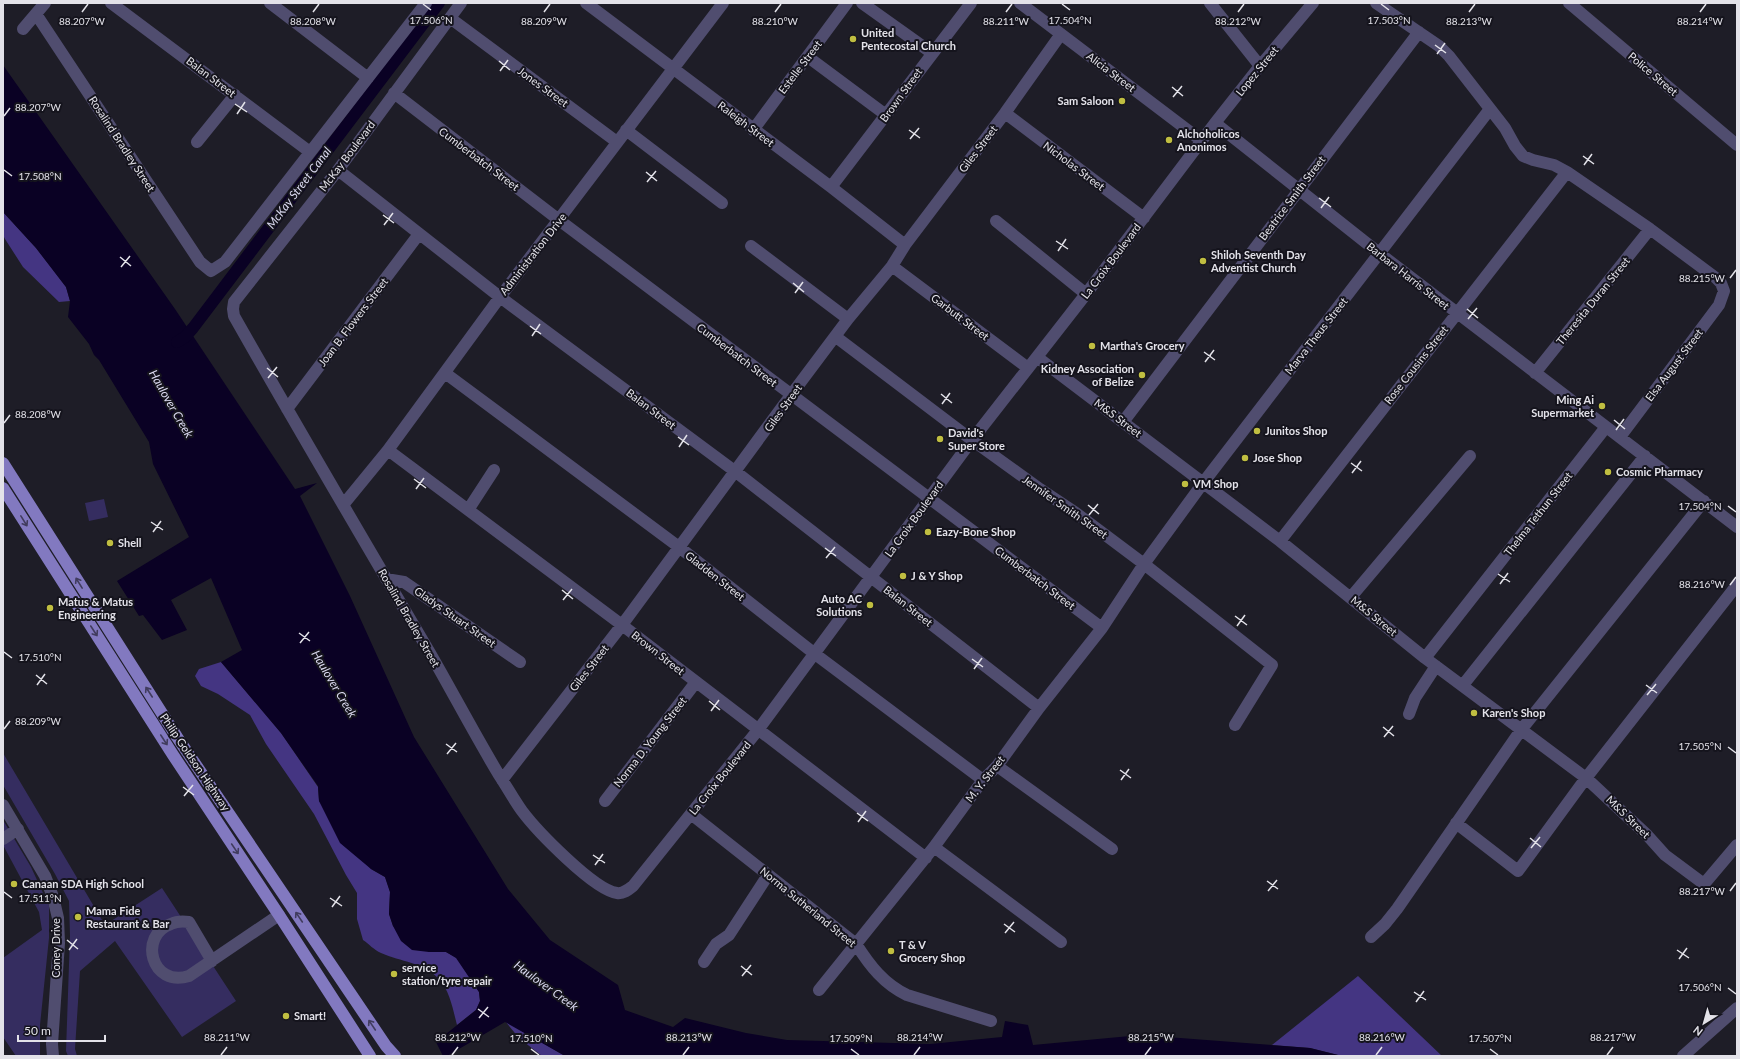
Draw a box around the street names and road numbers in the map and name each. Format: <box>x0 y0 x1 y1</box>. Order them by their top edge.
street label: Estelle Street <box>775 37 824 96</box>
street label: Lopez Street <box>1233 43 1281 98</box>
street label: Alicia Street <box>1084 49 1138 94</box>
street label: Police Street <box>1626 49 1681 98</box>
street label: Balan Street <box>184 54 239 99</box>
street label: Jones Street <box>516 64 571 109</box>
street label: Brown Street <box>877 65 925 124</box>
street label: Rosalind Bradley Street <box>87 94 158 194</box>
street label: Raleigh Street <box>716 98 777 149</box>
street label: McKay Boulevard <box>316 118 377 193</box>
street label: Giles Street <box>956 123 1000 175</box>
street label: Cumberbatch Street <box>437 124 522 193</box>
street label: Nicholas Street <box>1041 138 1107 193</box>
street label: Beatrice Smith Street <box>1256 153 1328 242</box>
street label: Administration Drive <box>497 210 569 297</box>
street label: La Croix Boulevard <box>1078 221 1143 301</box>
street label: Barbara Harris Street <box>1364 239 1452 312</box>
street label: Theresita Duran Street <box>1553 254 1632 347</box>
street label: Joan B. Flowers Street <box>315 275 390 368</box>
street label: Garbutt Street <box>929 291 992 343</box>
street label: Marva Theus Street <box>1282 295 1350 377</box>
street label: Cumberbatch Street <box>695 320 780 389</box>
street label: Rose Cousins Street <box>1381 323 1450 406</box>
street label: Elsa August Street <box>1642 326 1705 403</box>
street label: Giles Street <box>761 381 804 434</box>
street label: Balan Street <box>624 386 679 431</box>
street label: M&S Street <box>1092 396 1145 440</box>
street label: Thelma Tethun Street <box>1501 469 1574 558</box>
street label: Jennifer Smith Street <box>1020 472 1110 541</box>
street label: La Croix Boulevard <box>882 478 946 559</box>
street label: Cumberbatch Street <box>993 543 1078 612</box>
street label: Gladden Street <box>683 548 748 603</box>
street label: Rosalind Bradley Street <box>376 566 443 669</box>
street label: Balan Street <box>881 582 935 629</box>
street label: Gladys Stuart Street <box>412 584 499 650</box>
street label: M&S Street <box>1349 593 1400 638</box>
street label: Brown Street <box>629 628 687 677</box>
street label: Giles Street <box>566 642 611 694</box>
street label: Norma D. Young Street <box>610 694 689 789</box>
street label: Philip Goldson Highway <box>158 710 233 813</box>
street label: La Croix Boulevard <box>686 738 753 817</box>
street label: M. Y. Street <box>962 753 1007 805</box>
street label: M&S Street <box>1604 793 1653 841</box>
street label: Norma Sutherland Street <box>758 864 859 949</box>
street label: Coney Drive <box>49 918 62 978</box>

